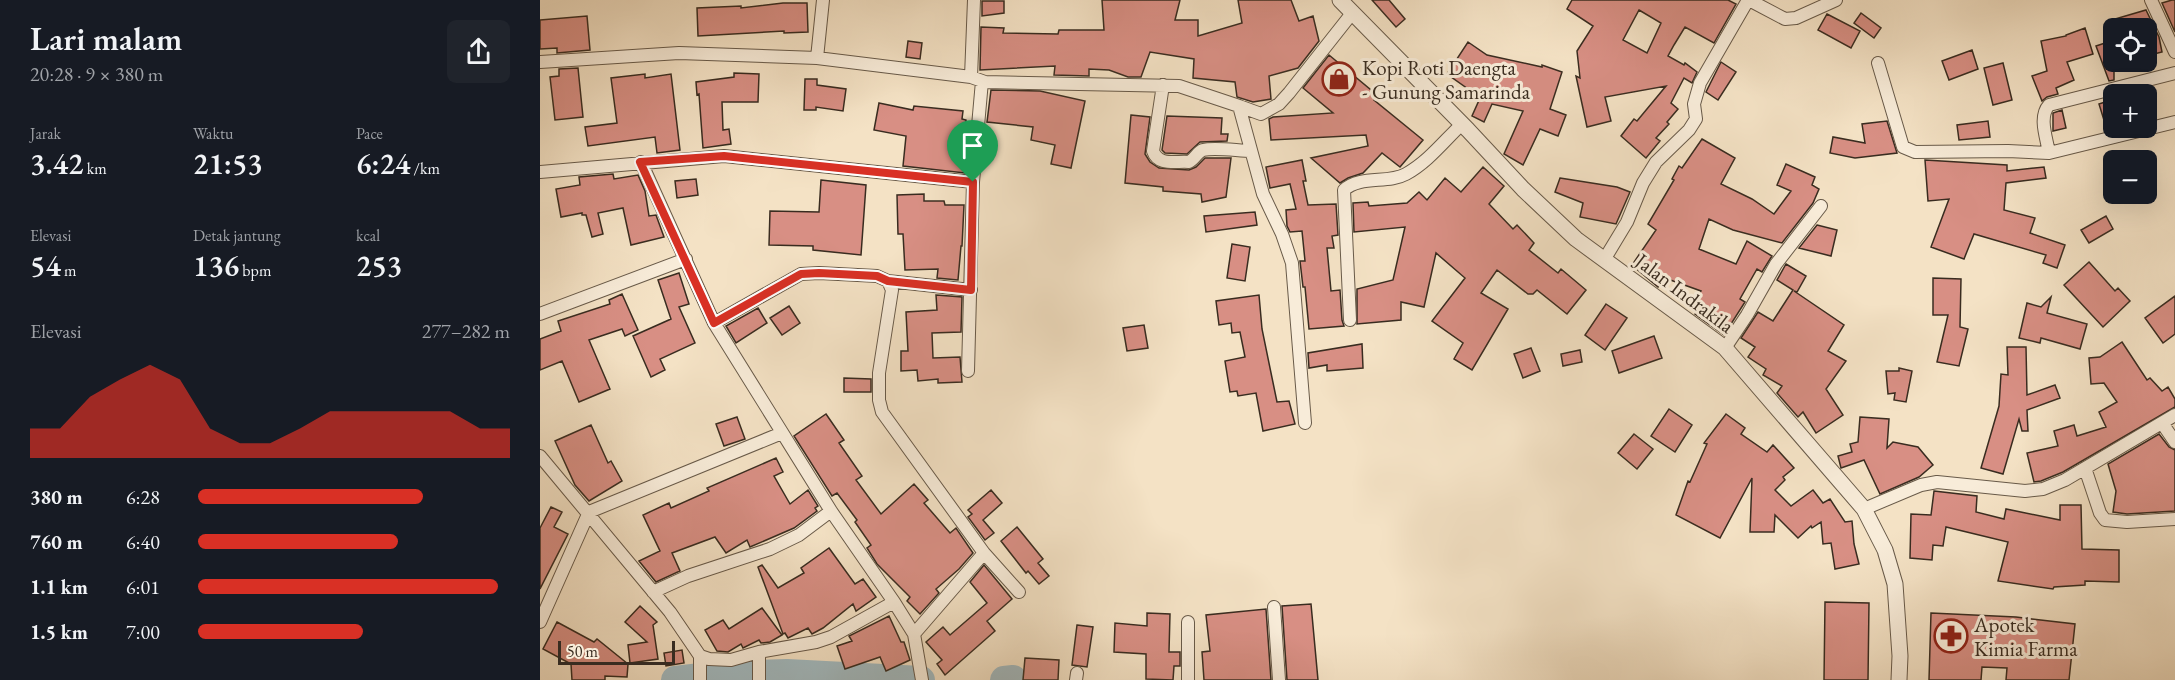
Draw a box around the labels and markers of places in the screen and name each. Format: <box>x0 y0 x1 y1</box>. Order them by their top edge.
place label: Kopi Roti Daengta - Gunung Samarinda <box>1362 54 1531 105</box>
shop icon: Kopi Roti Daengta - Gunung Samarinda <box>1321 61 1357 97</box>
pin <box>947 120 998 182</box>
place label: Apotek Kimia Farma <box>1973 611 2078 662</box>
pharmacy icon: Apotek Kimia Farma <box>1933 618 1969 654</box>

